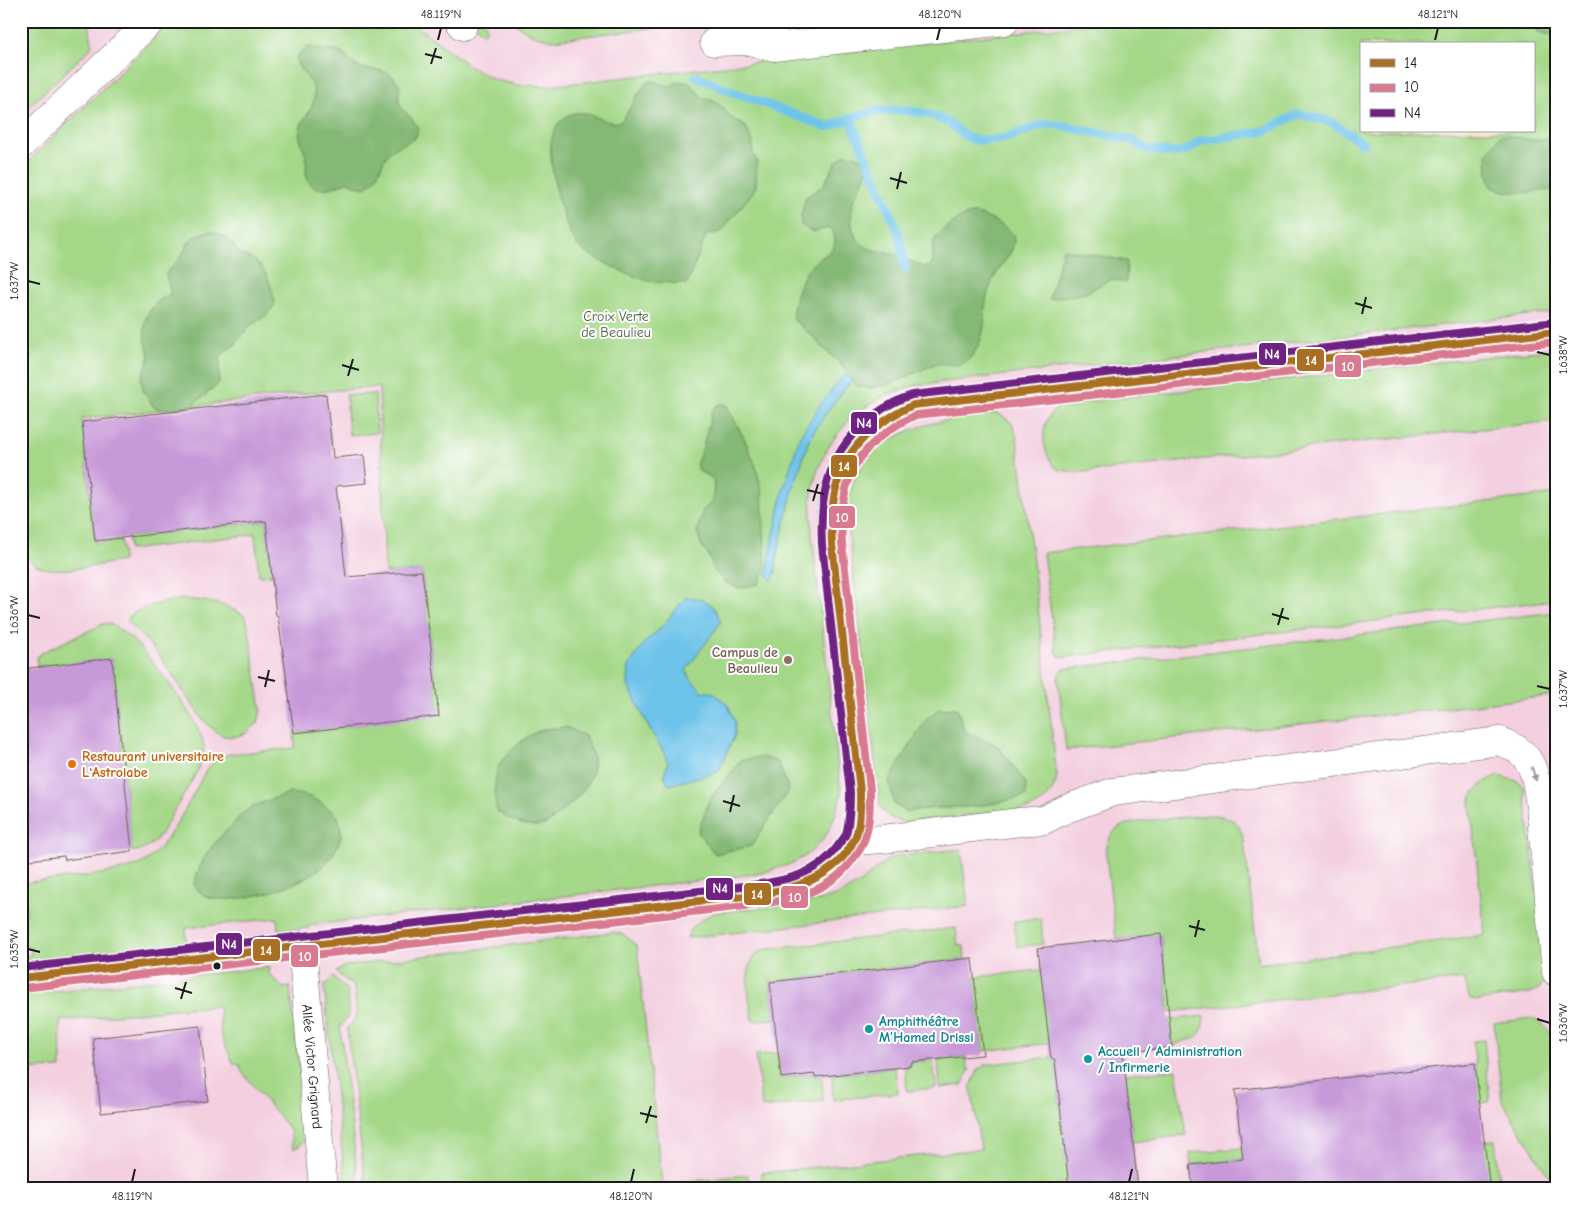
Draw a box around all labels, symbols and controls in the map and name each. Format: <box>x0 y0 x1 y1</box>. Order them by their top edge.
text: 48.119°N <box>421 7 461 21</box>
text: 48.120°N <box>918 7 962 21</box>
text: 48.121°N <box>1418 7 1458 21</box>
legend <box>1360 42 1534 132</box>
text: 14 <box>1404 54 1417 72</box>
text: 10 <box>1404 78 1419 96</box>
text: N4 <box>1404 104 1421 122</box>
text: 1.637°W <box>7 261 21 300</box>
park label: Croix Verte de Beaulieu <box>581 308 651 341</box>
text: 1.638°W <box>1556 335 1570 374</box>
line badge: N4 <box>1258 342 1287 366</box>
text: N4 <box>1264 346 1280 363</box>
line badge: 14 <box>1296 348 1325 372</box>
text: 14 <box>1305 352 1317 369</box>
line badge: 10 <box>1334 354 1362 378</box>
text: 10 <box>1341 358 1355 375</box>
line badge: N4 <box>850 411 878 435</box>
text: N4 <box>856 415 872 432</box>
line badge: 14 <box>830 454 858 478</box>
text: 14 <box>838 458 850 475</box>
line badge: 10 <box>828 505 856 529</box>
text: 10 <box>835 509 849 526</box>
text: 1.636°W <box>7 595 21 635</box>
place label: Campus de Beaulieu <box>712 644 778 677</box>
marker: Campus de Beaulieu <box>782 654 794 666</box>
text: 1.637°W <box>1556 669 1570 708</box>
place label: Restaurant universitaire L'Astrolabe <box>82 748 224 781</box>
marker: Restaurant universitaire L'Astrolabe <box>66 758 78 770</box>
one-way arrow <box>1530 766 1538 781</box>
line badge: N4 <box>705 877 734 901</box>
text: N4 <box>712 880 728 897</box>
line badge: 14 <box>743 882 772 906</box>
line badge: 10 <box>780 885 809 909</box>
text: 14 <box>751 886 763 903</box>
text: 10 <box>788 889 802 906</box>
text: 1.635°W <box>7 929 21 969</box>
line badge: N4 <box>215 932 243 956</box>
text: N4 <box>221 936 237 953</box>
line badge: 14 <box>252 938 281 962</box>
text: 14 <box>260 942 272 959</box>
line badge: 10 <box>290 944 319 968</box>
text: 10 <box>298 948 312 965</box>
unlabelled marker <box>212 961 222 971</box>
street label: Allée Victor Grignard <box>299 1003 326 1130</box>
text: 1.636°W <box>1556 1003 1570 1043</box>
place label: Amphithéâtre M’Hamed Drissi <box>879 1013 974 1046</box>
marker: Amphithéâtre M’Hamed Drissi <box>863 1023 875 1035</box>
place label: Accueil / Administration / Infirmerie <box>1098 1043 1242 1076</box>
marker: Accueil / Administration / Infirmerie <box>1082 1053 1094 1065</box>
text: 48.119°N <box>112 1189 152 1203</box>
text: 48.120°N <box>609 1189 653 1203</box>
text: 48.121°N <box>1109 1189 1149 1203</box>

